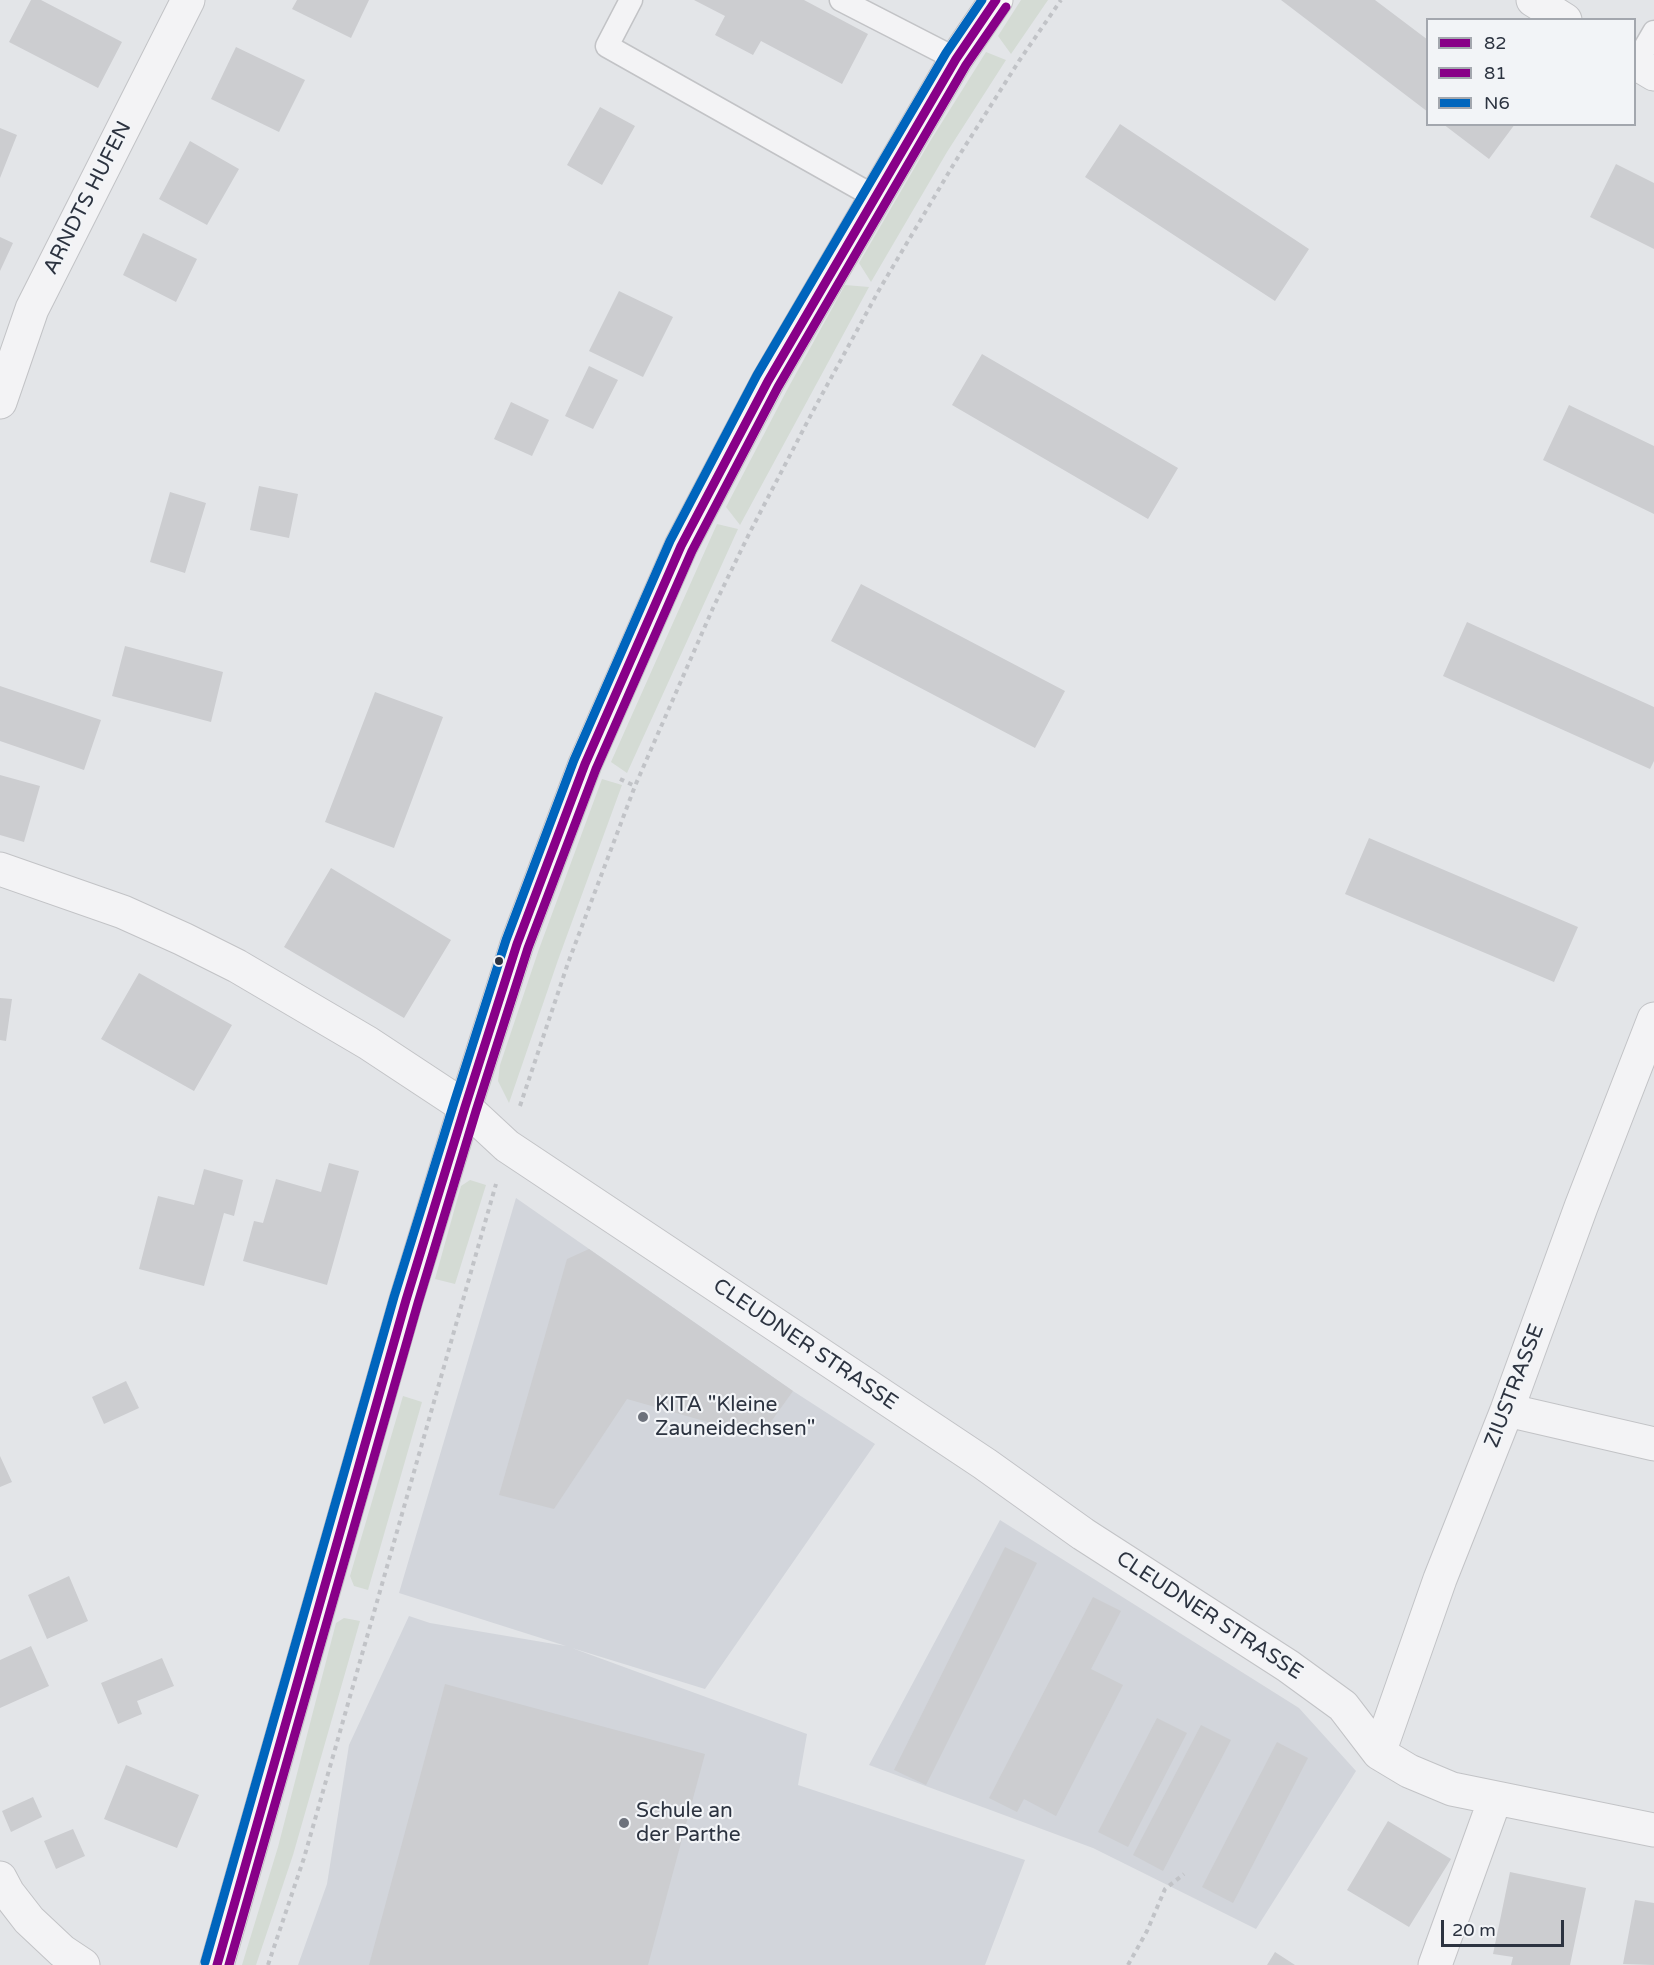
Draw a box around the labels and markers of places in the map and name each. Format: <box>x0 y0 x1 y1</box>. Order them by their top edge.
unlabelled marker <box>493 955 505 967</box>
place label: KITA "Kleine Zauneidechsen" <box>655 1392 815 1442</box>
marker: KITA "Kleine Zauneidechsen" <box>636 1410 650 1424</box>
place label: Schule an der Parthe <box>636 1798 741 1848</box>
marker: Schule an der Parthe <box>617 1816 631 1830</box>

